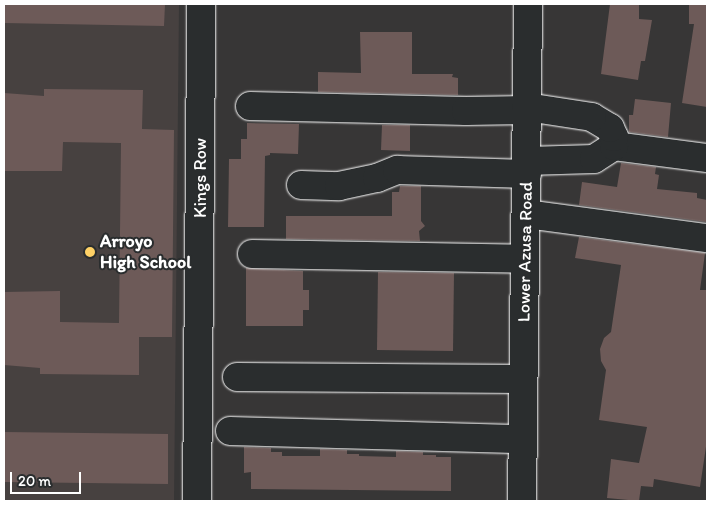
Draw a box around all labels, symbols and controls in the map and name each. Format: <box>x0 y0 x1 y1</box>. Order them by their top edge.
street label: Kings Row <box>189 138 211 218</box>
street label: Lower Azusa Road <box>513 182 537 322</box>
place label: Arroyo High School <box>100 231 191 274</box>
marker: Arroyo High School <box>84 246 96 258</box>
scale bar <box>12 462 84 494</box>
text: 20 m <box>18 472 51 490</box>

